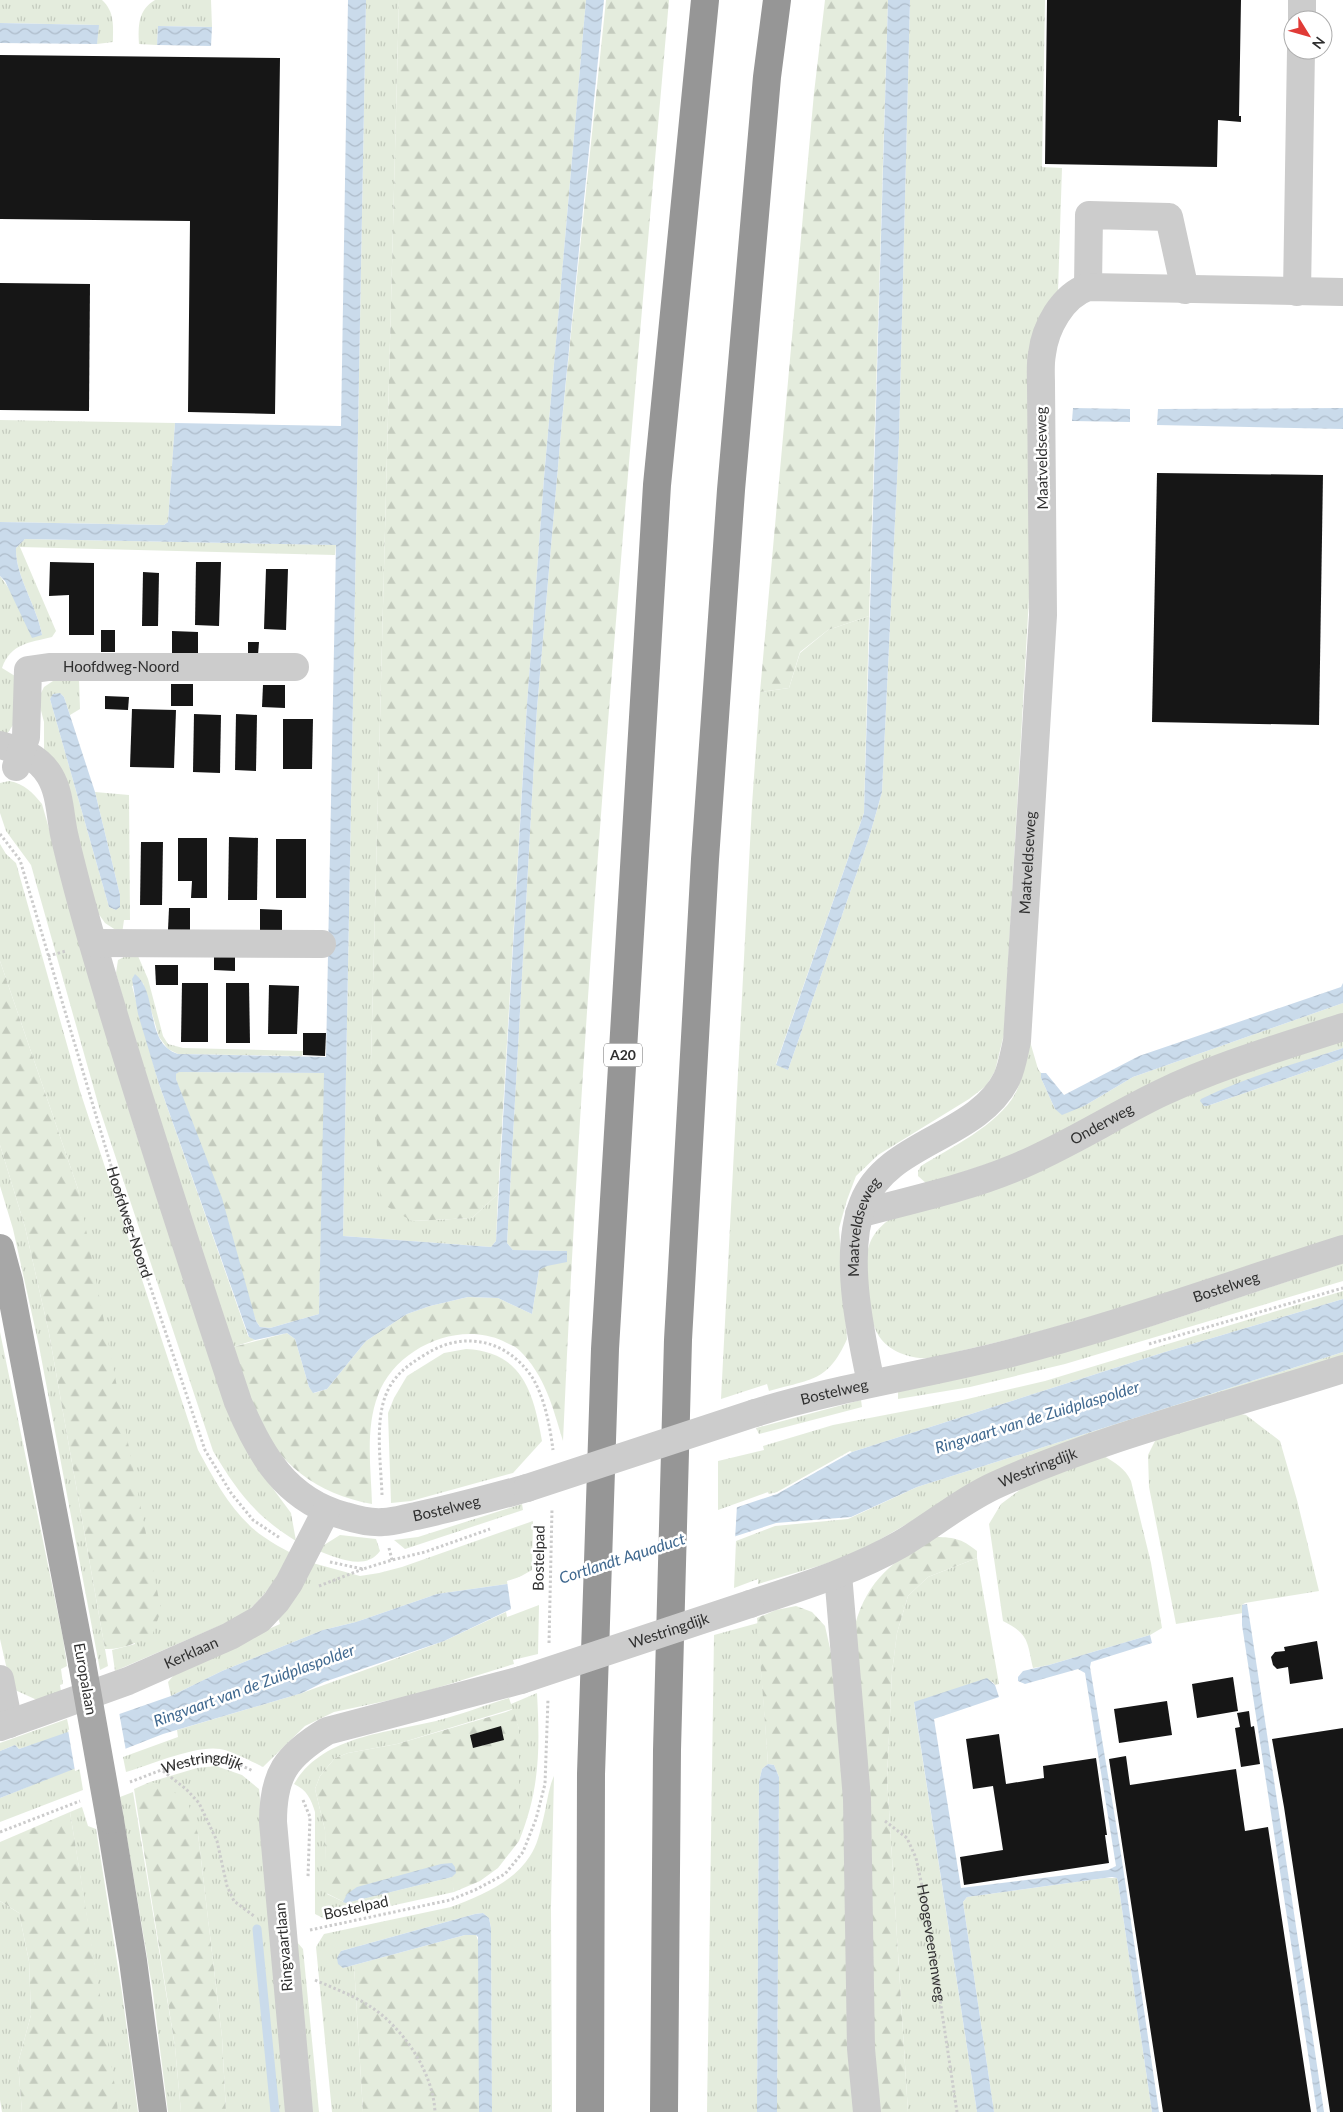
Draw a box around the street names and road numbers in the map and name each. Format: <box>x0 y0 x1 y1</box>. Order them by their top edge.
street label: Maatveldseweg <box>1031 406 1051 510</box>
street label: Hoofdweg-Noord <box>63 657 179 675</box>
street label: Maatveldseweg <box>1015 810 1039 915</box>
road number: A20 <box>604 1044 642 1066</box>
street label: Onderweg <box>1067 1099 1136 1148</box>
street label: Hoofdweg-Noord <box>104 1164 157 1280</box>
street label: Maatveldseweg <box>844 1173 884 1277</box>
street label: Bostelweg <box>1190 1267 1261 1306</box>
street label: Bostelweg <box>798 1375 870 1408</box>
street label: Westringdijk <box>995 1443 1080 1491</box>
street label: Bostelweg <box>411 1491 482 1524</box>
street label: Bostelpad <box>528 1525 548 1591</box>
street label: Westringdijk <box>627 1608 711 1652</box>
street label: Kerklaan <box>161 1632 221 1672</box>
street label: Europalaan <box>71 1641 101 1716</box>
street label: Westringdijk <box>159 1748 247 1777</box>
street label: Hoogeveenenweg <box>914 1882 950 2003</box>
street label: Bostelpad <box>322 1891 390 1923</box>
street label: Ringvaartlaan <box>270 1902 296 1992</box>

